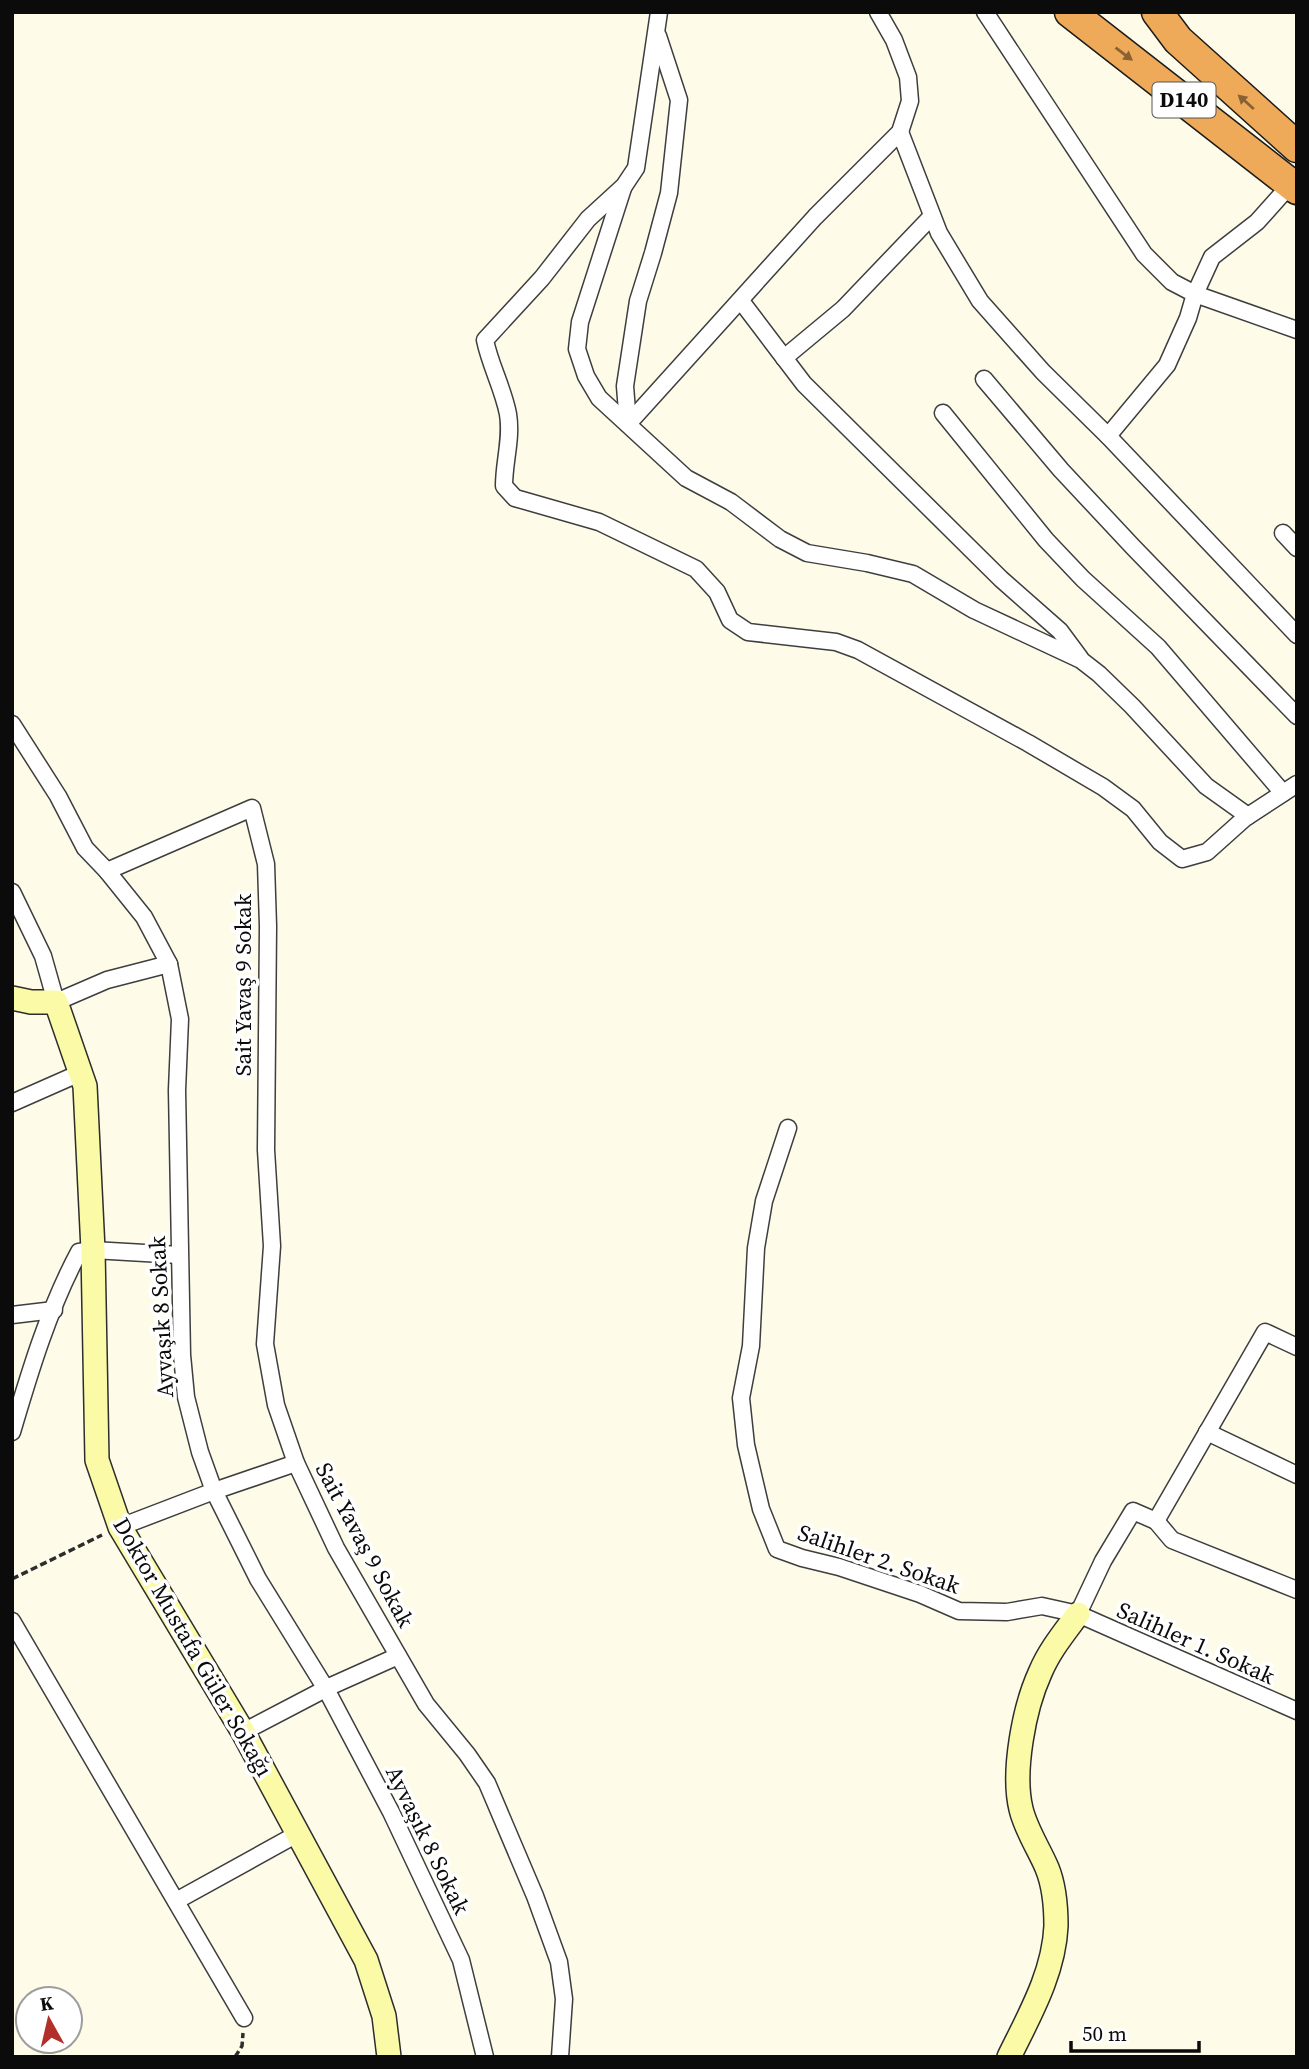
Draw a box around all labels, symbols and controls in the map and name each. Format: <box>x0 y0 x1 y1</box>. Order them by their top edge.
one-way arrow <box>1115 46 1133 60</box>
road number: D140 <box>1152 82 1216 118</box>
one-way arrow <box>1238 94 1255 110</box>
street label: Sait Yavaş 9 Sokak <box>227 893 259 1076</box>
street label: Ayvaşık 8 Sokak <box>141 1235 181 1399</box>
street label: Sait Yavaş 9 Sokak <box>308 1457 422 1634</box>
street label: Doktor Mustafa Güler Sokağı <box>106 1512 281 1783</box>
street label: Salihler 2. Sokak <box>794 1516 965 1602</box>
street label: Salihler 1. Sokak <box>1112 1594 1280 1692</box>
street label: Ayvaşık 8 Sokak <box>378 1760 478 1920</box>
north arrow <box>14 1985 84 2055</box>
text: K <box>38 1989 56 2017</box>
scale bar <box>1071 2010 1199 2054</box>
text: 50 m <box>1082 2019 1127 2048</box>

